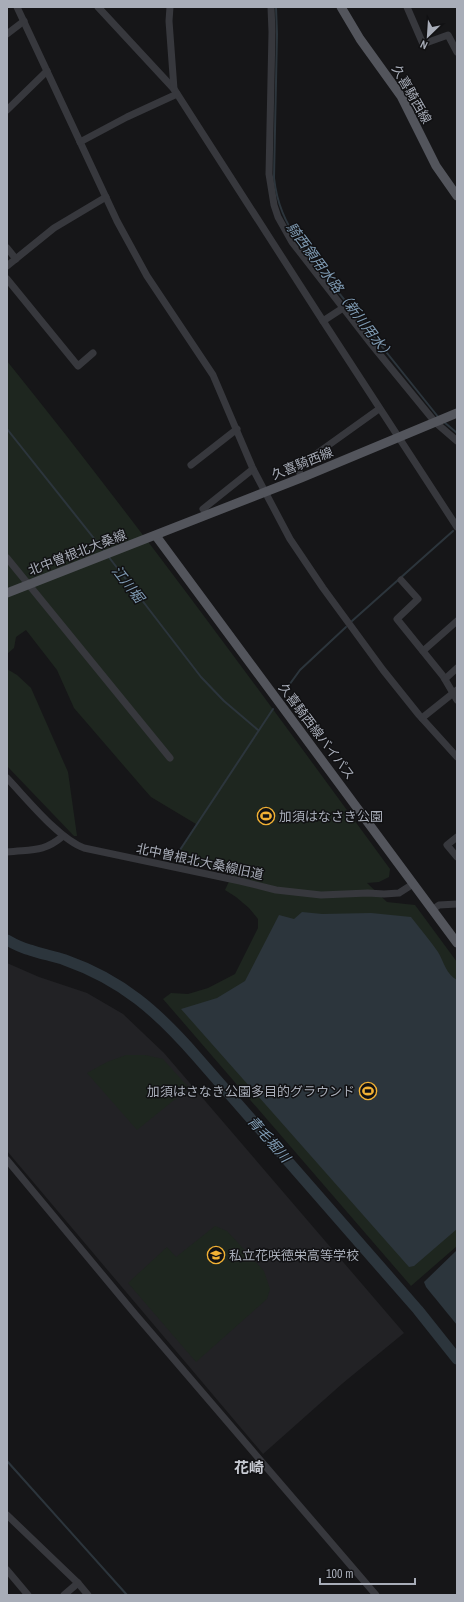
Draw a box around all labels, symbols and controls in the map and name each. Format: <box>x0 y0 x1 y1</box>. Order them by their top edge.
north arrow <box>408 16 448 56</box>
text: N <box>418 37 430 53</box>
street label: 久喜騎西線 <box>388 62 435 127</box>
water label: 騎西領用水路（新川用水） <box>282 218 398 364</box>
street label: 久喜騎西線 <box>269 443 336 484</box>
street label: 北中曽根北大桑線 <box>26 526 129 579</box>
water label: 江川堀 <box>108 562 149 608</box>
street label: 久喜騎西線バイパス <box>275 680 359 783</box>
sports icon: 加須はなさき公園 <box>256 806 276 826</box>
place label: 加須はなさき公園 <box>279 808 383 825</box>
street label: 北中曽根北大桑線旧道 <box>135 840 265 883</box>
sports icon: 加須はさなき公園多目的グラウンド <box>358 1081 378 1101</box>
place label: 加須はさなき公園多目的グラウンド <box>147 1083 355 1100</box>
water label: 青毛堀川 <box>244 1112 295 1168</box>
school or university icon: 私立花咲徳栄高等学校 <box>206 1245 226 1265</box>
place label: 私立花咲徳栄高等学校 <box>229 1247 359 1264</box>
district label: 花崎 <box>234 1457 264 1478</box>
scale bar <box>320 1560 415 1586</box>
text: 100 m <box>326 1566 353 1582</box>

